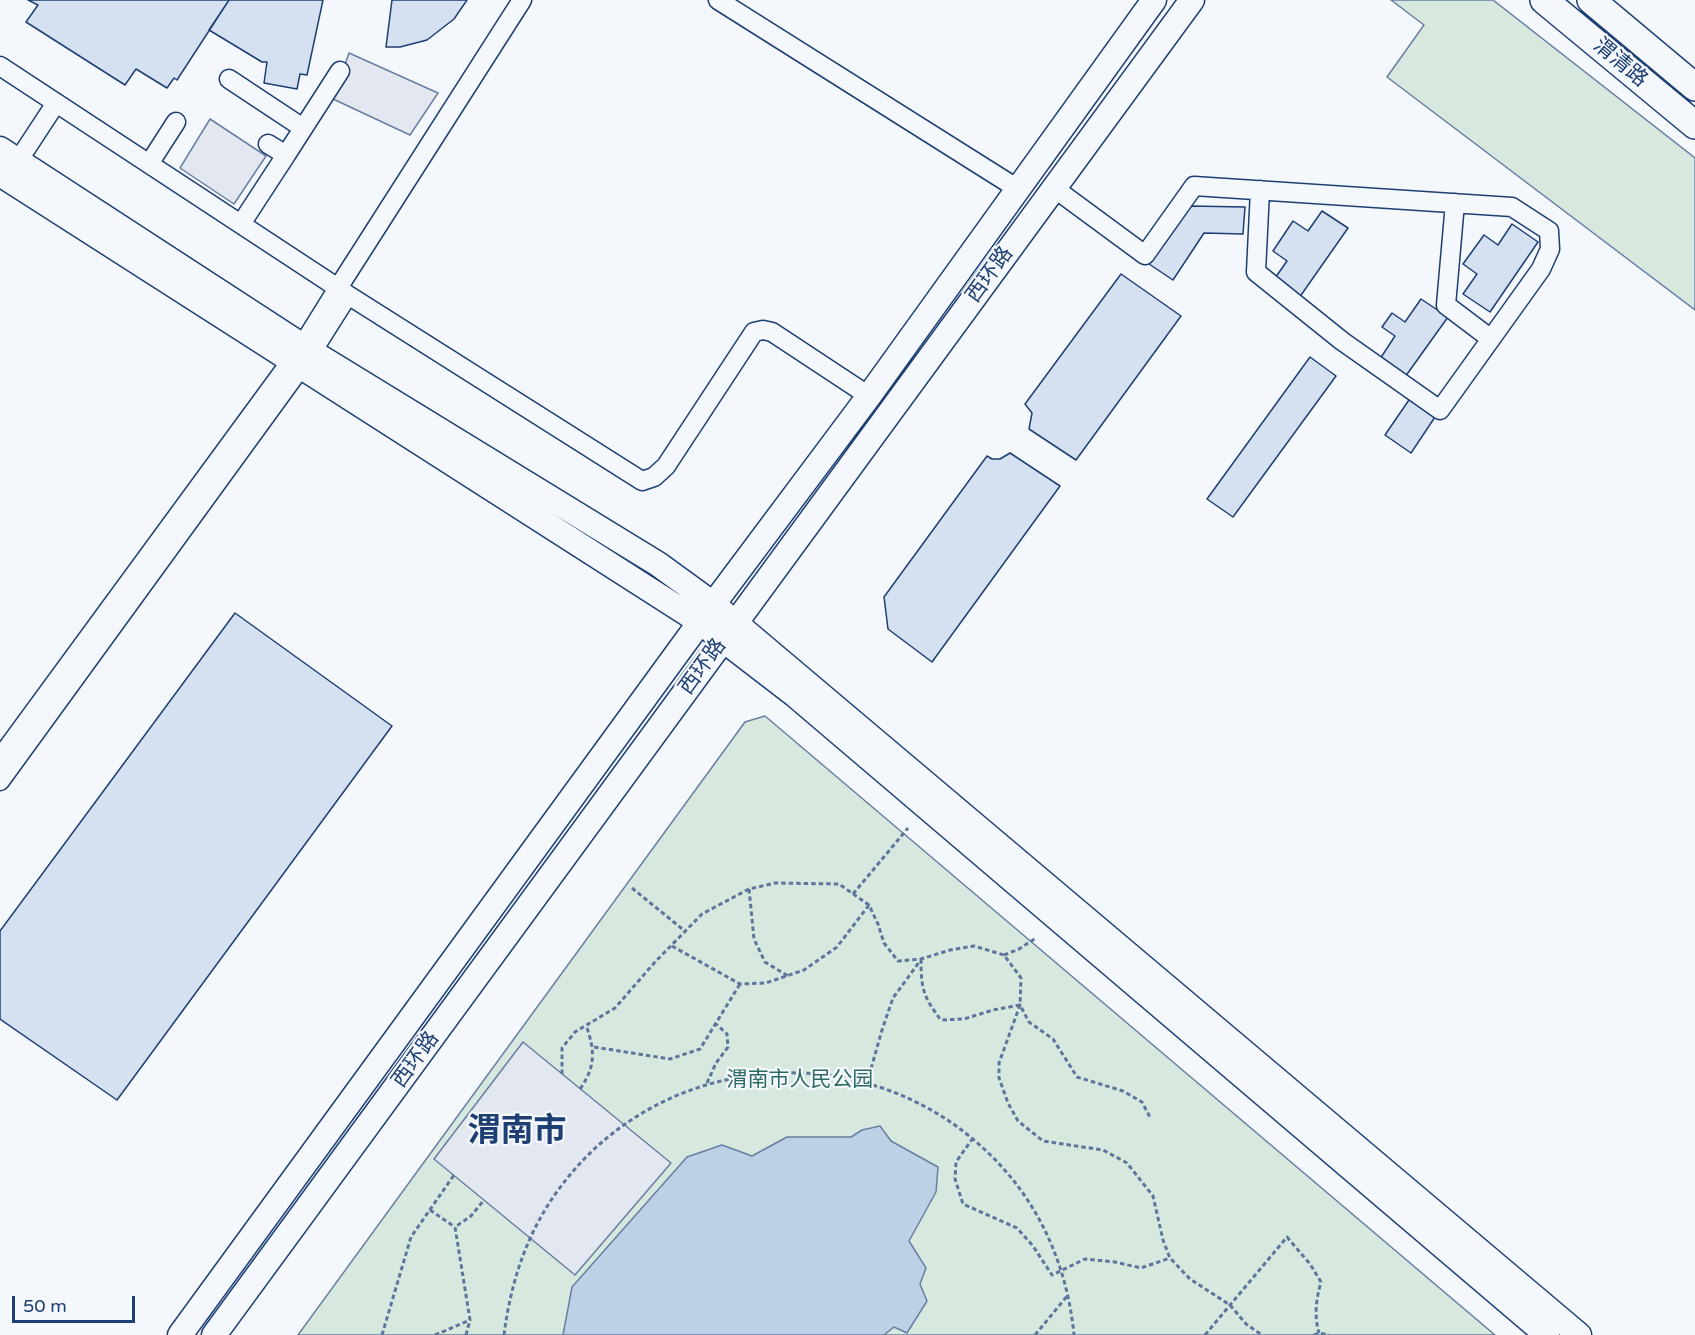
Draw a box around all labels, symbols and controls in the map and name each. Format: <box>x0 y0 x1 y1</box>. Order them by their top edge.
street label: 渭清路 <box>1588 33 1652 93</box>
street label: 西环路 <box>961 242 1019 308</box>
street label: 西环路 <box>674 634 732 700</box>
street label: 西环路 <box>387 1027 445 1093</box>
park label: 渭南市人民公园 <box>727 1067 873 1093</box>
district label: 渭南市 <box>468 1112 566 1152</box>
scale bar <box>15 1284 138 1322</box>
text: 50 m <box>23 1295 67 1317</box>

